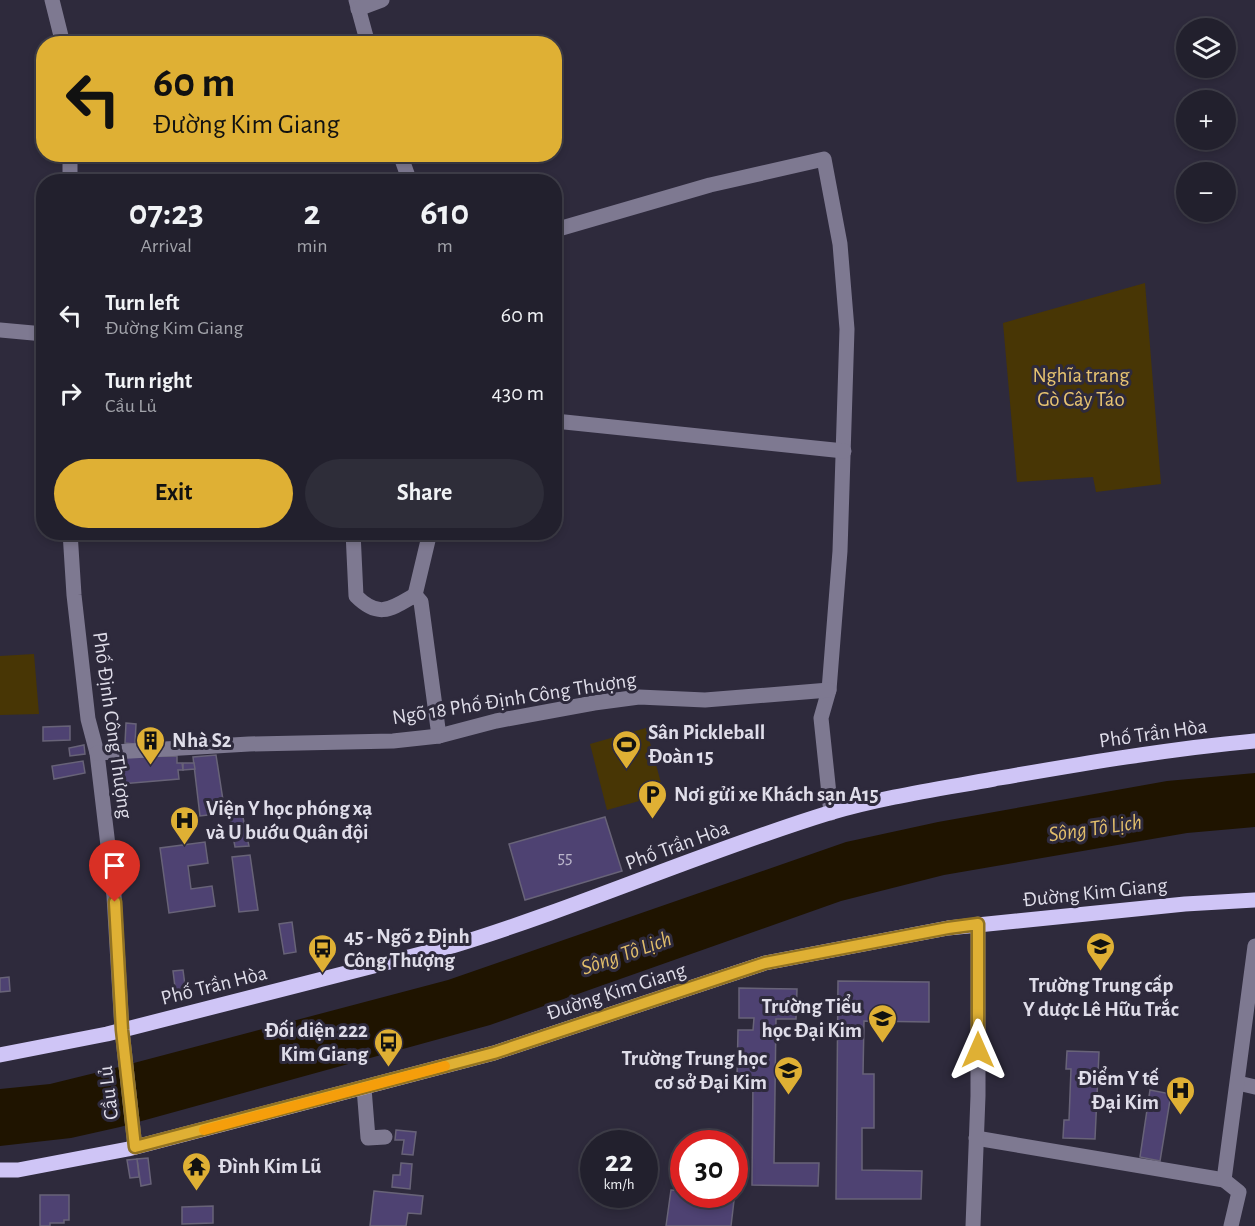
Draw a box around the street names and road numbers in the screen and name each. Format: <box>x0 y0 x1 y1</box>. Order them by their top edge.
street label: Phố Định Công Thượng <box>89 630 136 821</box>
street label: Ngõ 18 Phố Định Công Thượng <box>390 669 638 728</box>
street label: Phố Trần Hòa <box>1098 715 1209 751</box>
street label: Phố Trần Hòa <box>622 817 732 874</box>
street label: Đường Kim Giang <box>1022 874 1169 911</box>
street label: Đường Kim Giang <box>544 959 689 1024</box>
street label: Phố Trần Hòa <box>159 962 270 1009</box>
street label: Cầu Lủ <box>95 1064 122 1121</box>

